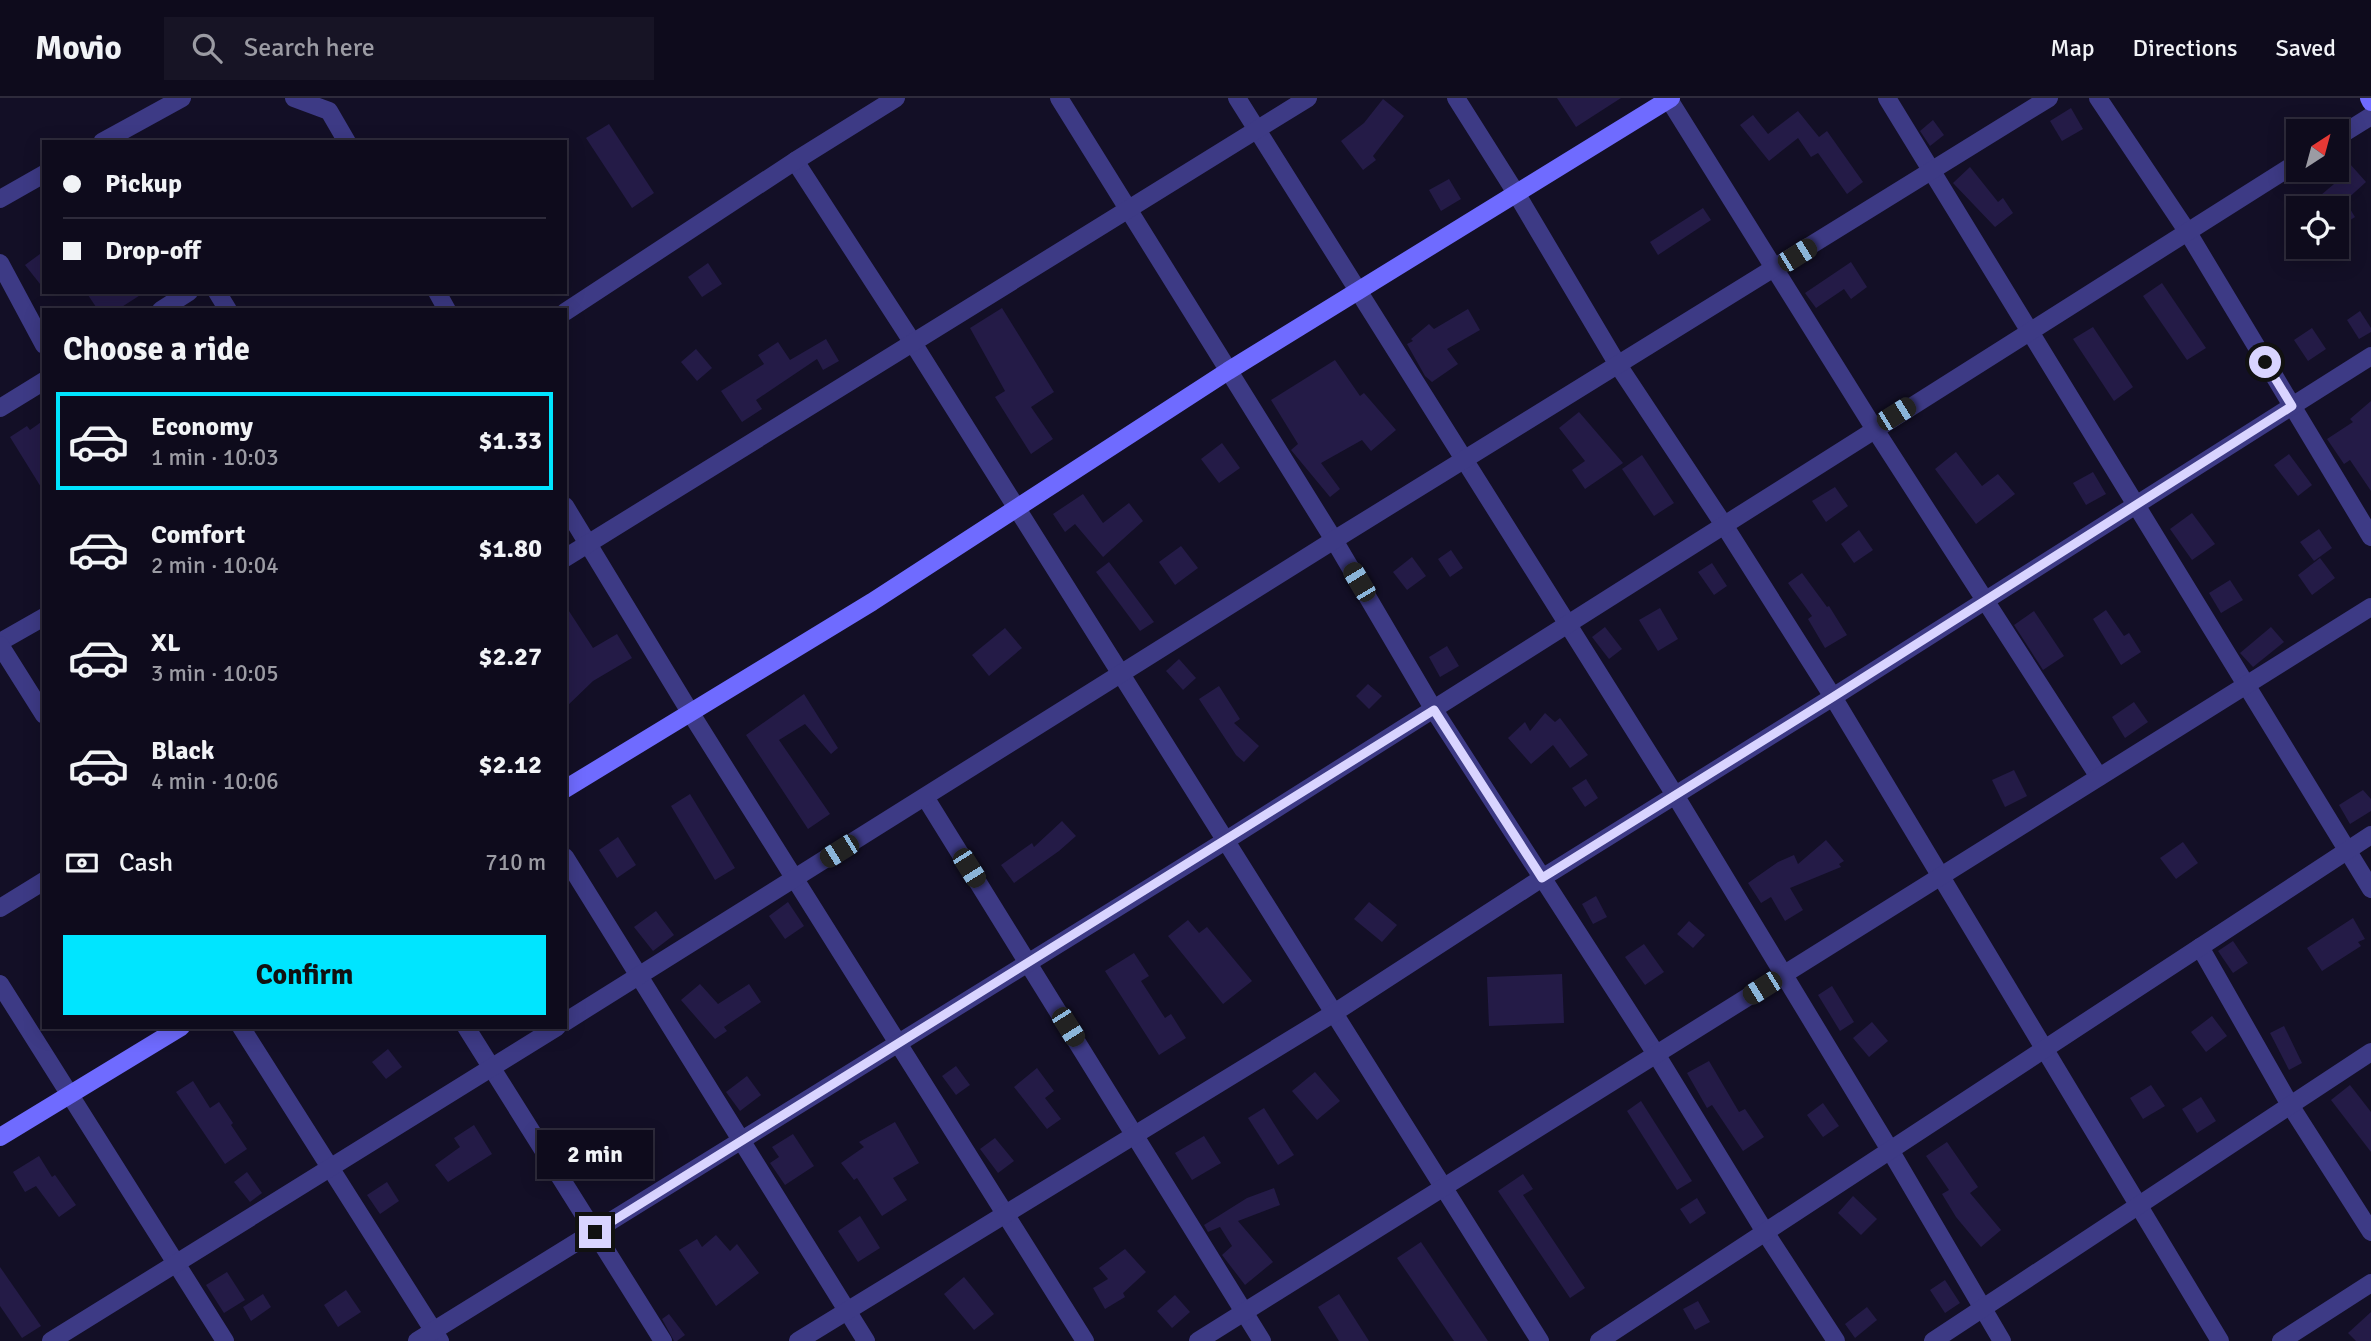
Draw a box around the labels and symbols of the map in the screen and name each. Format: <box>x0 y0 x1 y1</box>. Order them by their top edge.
north arrow <box>2286 119 2348 182</box>
car <box>1774 235 1821 275</box>
route start <box>2249 346 2281 378</box>
car <box>1873 394 1920 434</box>
car <box>1340 559 1379 605</box>
car <box>816 831 863 871</box>
car <box>949 845 990 891</box>
car <box>1739 968 1786 1008</box>
car <box>1048 1004 1089 1050</box>
callout: 2 min <box>537 1130 653 1180</box>
route end <box>579 1216 611 1248</box>

